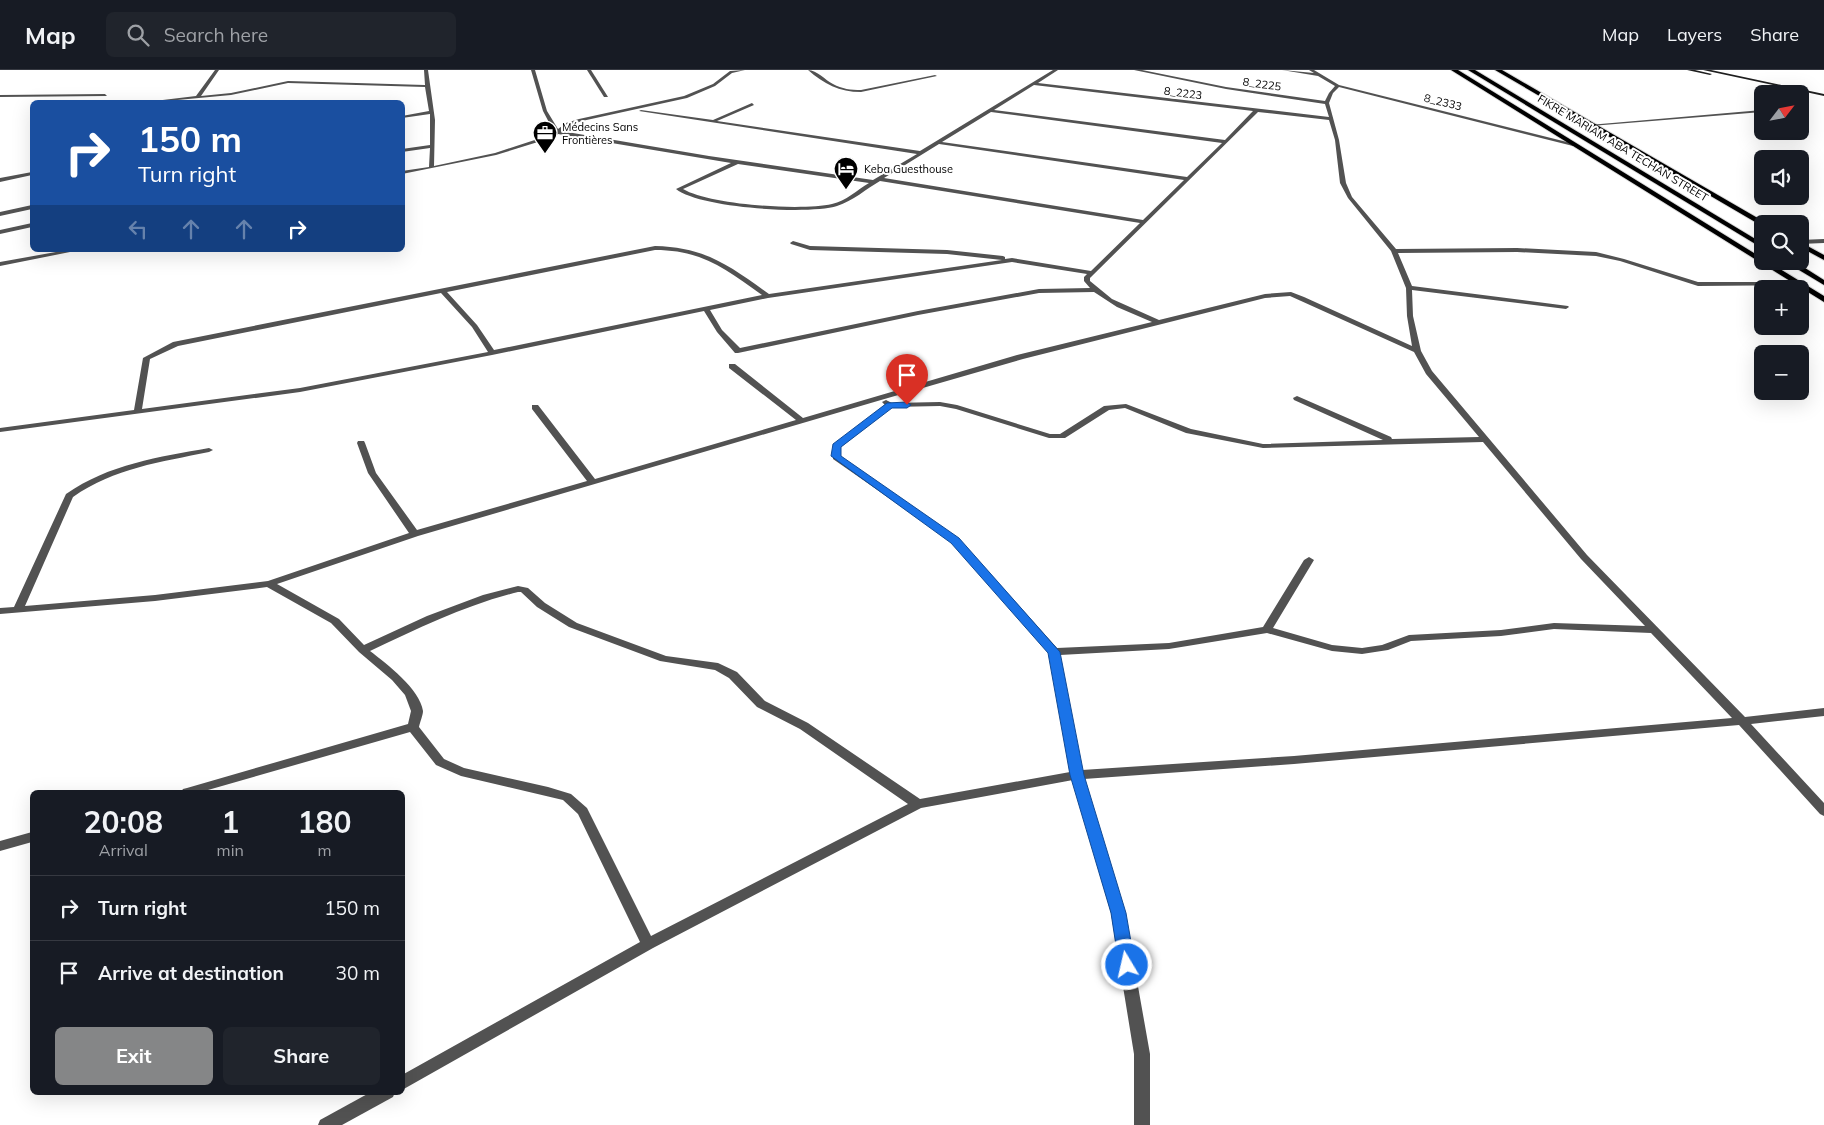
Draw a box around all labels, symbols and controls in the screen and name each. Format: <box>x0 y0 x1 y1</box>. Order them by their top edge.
search box <box>106 12 456 57</box>
text: Map <box>25 20 76 50</box>
icon: search <box>124 21 152 49</box>
text: Search here <box>164 23 268 47</box>
text: Map <box>1602 23 1639 46</box>
text: Layers <box>1667 23 1722 46</box>
text: Share <box>1750 23 1799 46</box>
street label: 8_2225 <box>1242 74 1282 94</box>
street label: 8_2223 <box>1163 84 1203 102</box>
north arrow <box>1754 85 1809 140</box>
map controls <box>1754 85 1809 400</box>
street label: 8_2333 <box>1423 91 1463 113</box>
street label: FIKRE MARIAM ABA TECHAN STREET <box>1535 91 1711 205</box>
text: 150 m <box>138 117 242 161</box>
icon: right <box>55 120 120 185</box>
office icon: Médecins Sans Frontières <box>532 120 558 154</box>
place label: Médecins Sans Frontières <box>562 120 638 147</box>
button: sound <box>1754 150 1809 205</box>
hotel icon: Keba Guesthouse <box>833 156 859 190</box>
text: Turn right <box>138 160 236 188</box>
place label: Keba Guesthouse <box>864 162 953 176</box>
icon: left <box>124 215 152 243</box>
icon: ahead <box>177 215 205 243</box>
icon: ahead <box>230 215 258 243</box>
icon: right <box>283 215 311 243</box>
button: search <box>1754 215 1809 270</box>
button: + <box>1754 280 1809 335</box>
button: − <box>1754 345 1809 400</box>
pin <box>886 354 928 405</box>
icon: arrive <box>893 361 921 389</box>
text: 20:08 <box>84 803 163 841</box>
text: 1 <box>221 803 239 841</box>
text: 180 <box>297 803 351 841</box>
text: Arrival <box>99 840 148 860</box>
text: min <box>217 840 244 860</box>
text: m <box>317 840 331 860</box>
icon: right <box>55 894 83 922</box>
text: Turn right <box>98 896 187 920</box>
text: 150 m <box>324 896 380 920</box>
position arrow <box>1100 938 1152 990</box>
icon: arrive <box>55 959 83 987</box>
text: Arrive at destination <box>98 961 284 985</box>
text: 30 m <box>336 961 380 985</box>
button: Exit <box>55 1027 213 1085</box>
button: Share <box>223 1027 380 1085</box>

